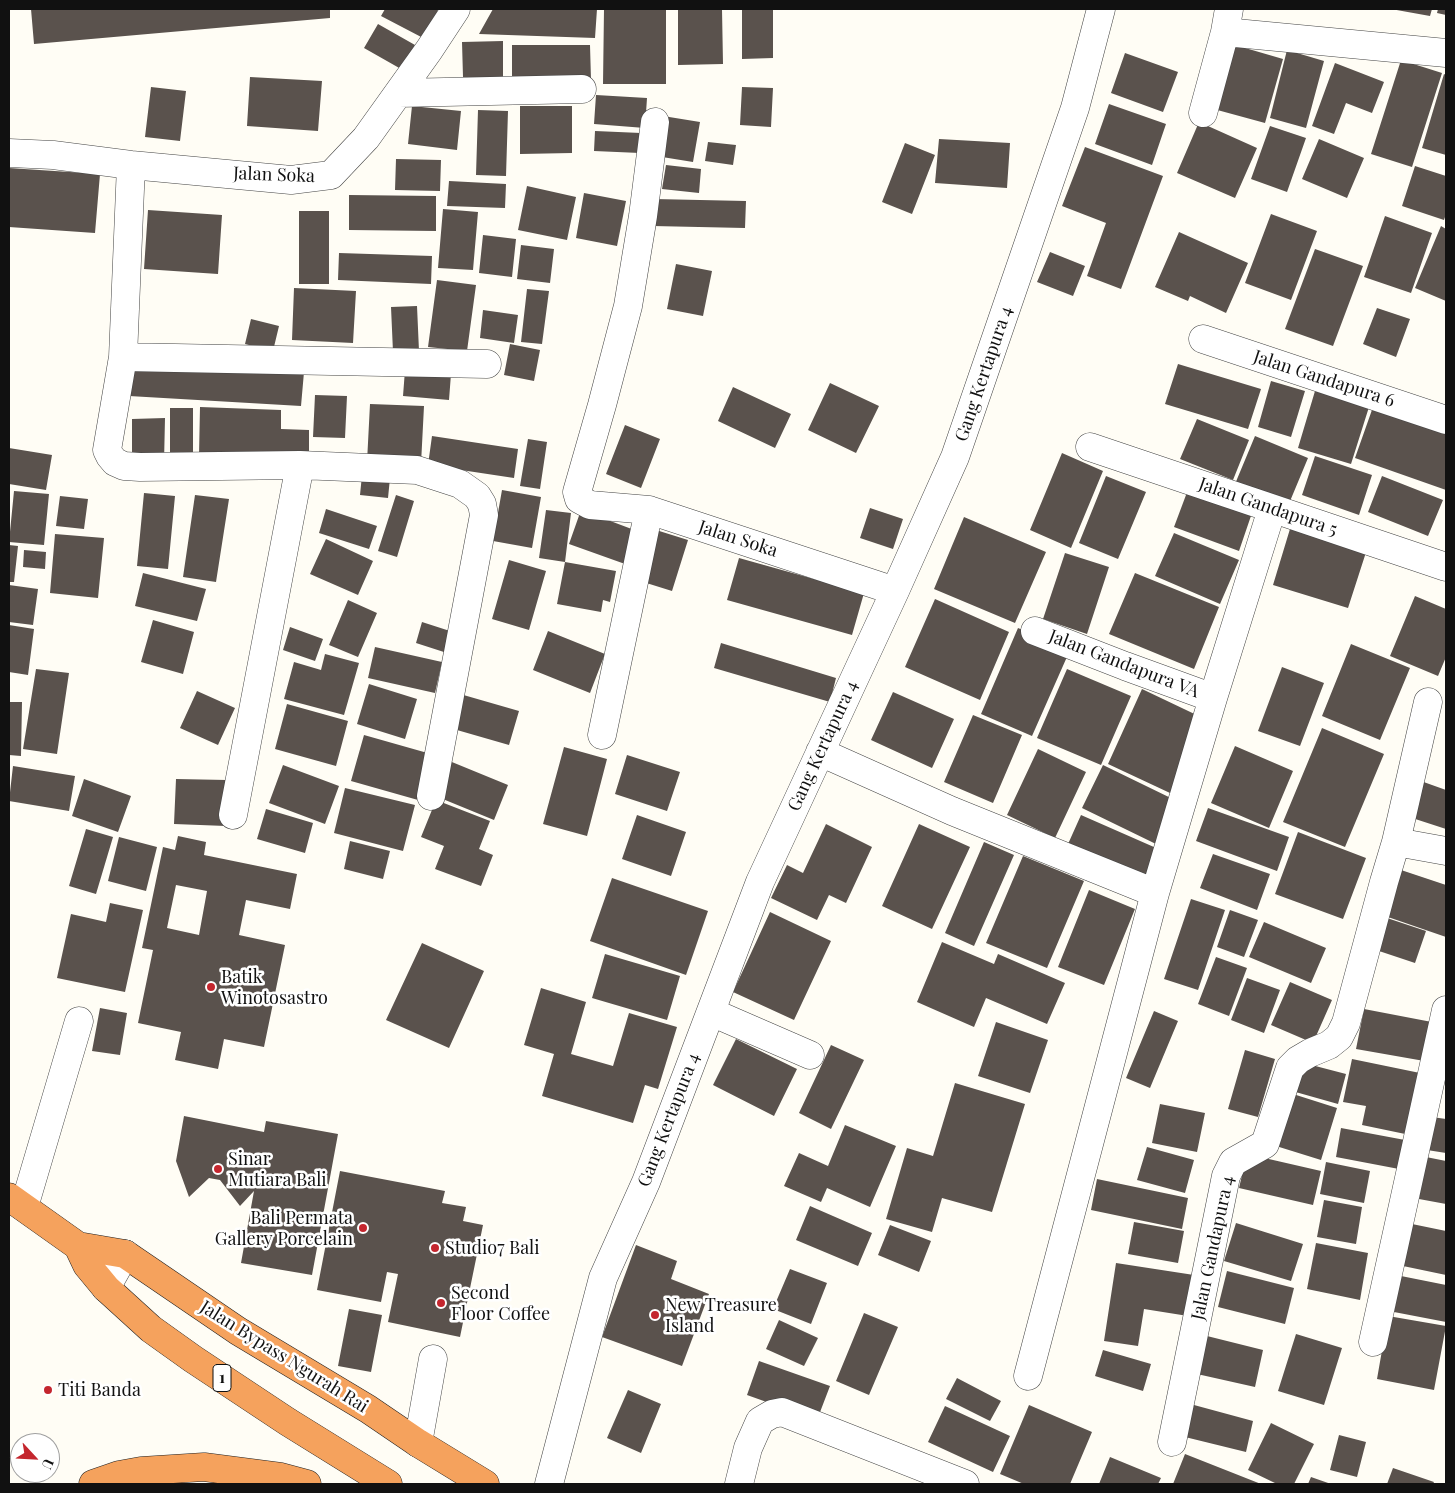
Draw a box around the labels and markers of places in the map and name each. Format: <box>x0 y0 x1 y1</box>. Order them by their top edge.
place label: Batik Winotosastro <box>221 966 328 1009</box>
marker: Batik Winotosastro <box>205 981 217 993</box>
place label: Sinar Mutiara Bali <box>228 1148 327 1190</box>
marker: Sinar Mutiara Bali <box>212 1163 224 1175</box>
place label: Bali Permata Gallery Porcelain <box>215 1207 353 1250</box>
marker: Bali Permata Gallery Porcelain <box>357 1222 369 1234</box>
place label: Studio7 Bali <box>445 1237 540 1259</box>
marker: Studio7 Bali <box>429 1242 441 1254</box>
place label: Second Floor Coffee <box>451 1282 550 1325</box>
place label: New Treasure Island <box>665 1294 777 1336</box>
marker: Second Floor Coffee <box>435 1297 447 1309</box>
marker: New Treasure Island <box>649 1309 661 1321</box>
place label: Titi Banda <box>58 1379 141 1401</box>
marker: Titi Banda <box>42 1384 54 1396</box>

